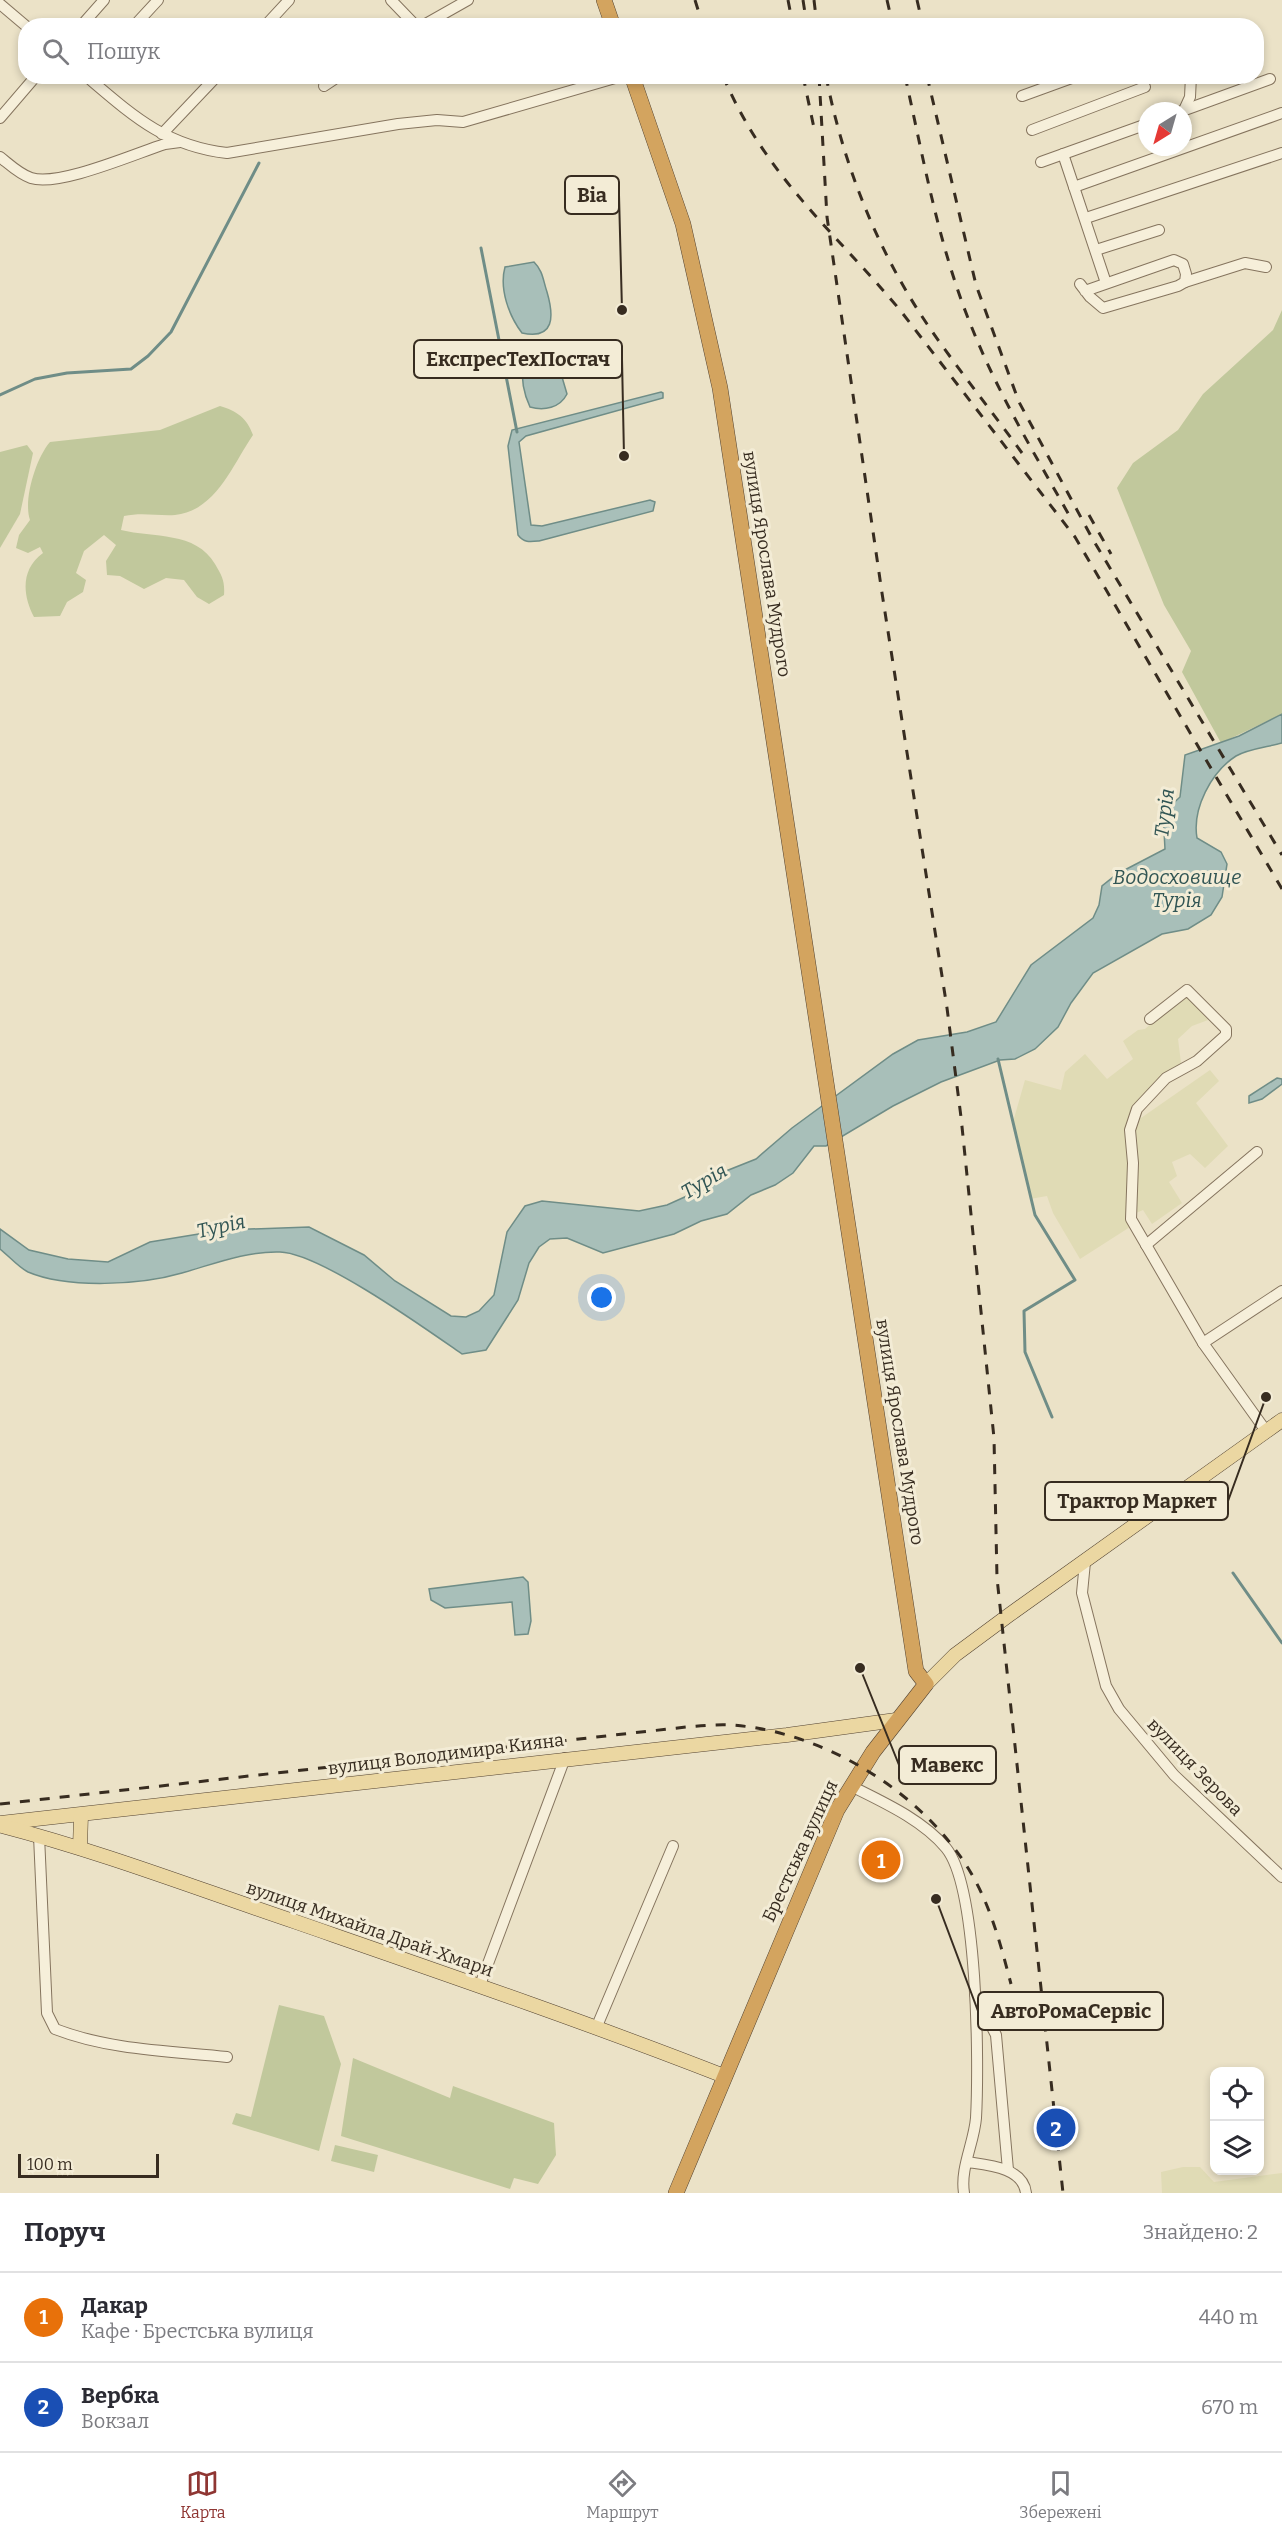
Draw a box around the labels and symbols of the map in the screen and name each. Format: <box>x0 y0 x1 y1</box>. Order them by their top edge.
north arrow <box>1138 102 1192 156</box>
callout: Віа <box>565 176 619 214</box>
text: Віа <box>577 183 607 207</box>
callout: ЕкспресТехПостач <box>414 340 622 378</box>
text: ЕкспресТехПостач <box>426 347 610 371</box>
street label: вулиця Ярослава Мудрого <box>738 449 796 679</box>
water label: Турія <box>1149 787 1179 839</box>
water label: Водосховище Турія <box>1113 865 1241 912</box>
water label: Турія <box>677 1158 731 1204</box>
water label: Турія <box>194 1209 248 1243</box>
your location <box>587 1283 616 1312</box>
street label: вулиця Ярослава Мудрого <box>871 1317 929 1547</box>
callout: Трактор Маркет <box>1045 1482 1228 1520</box>
text: Трактор Маркет <box>1057 1489 1217 1513</box>
street label: вулиця Зерова <box>1143 1713 1247 1821</box>
street label: вулиця Володимира Кияна <box>327 1729 565 1779</box>
callout: Мавекс <box>899 1746 996 1784</box>
text: Мавекс <box>911 1753 983 1777</box>
street label: Брестська вулиця <box>757 1777 843 1925</box>
pin: 1 <box>862 1838 900 1882</box>
street label: вулиця Михайла Драй-Хмари <box>244 1876 496 1982</box>
callout: АвтоРомаСервіс <box>978 1992 1163 2030</box>
text: АвтоРомаСервіс <box>991 1999 1151 2023</box>
pin: 2 <box>1036 2106 1076 2150</box>
scale bar <box>18 2151 159 2178</box>

